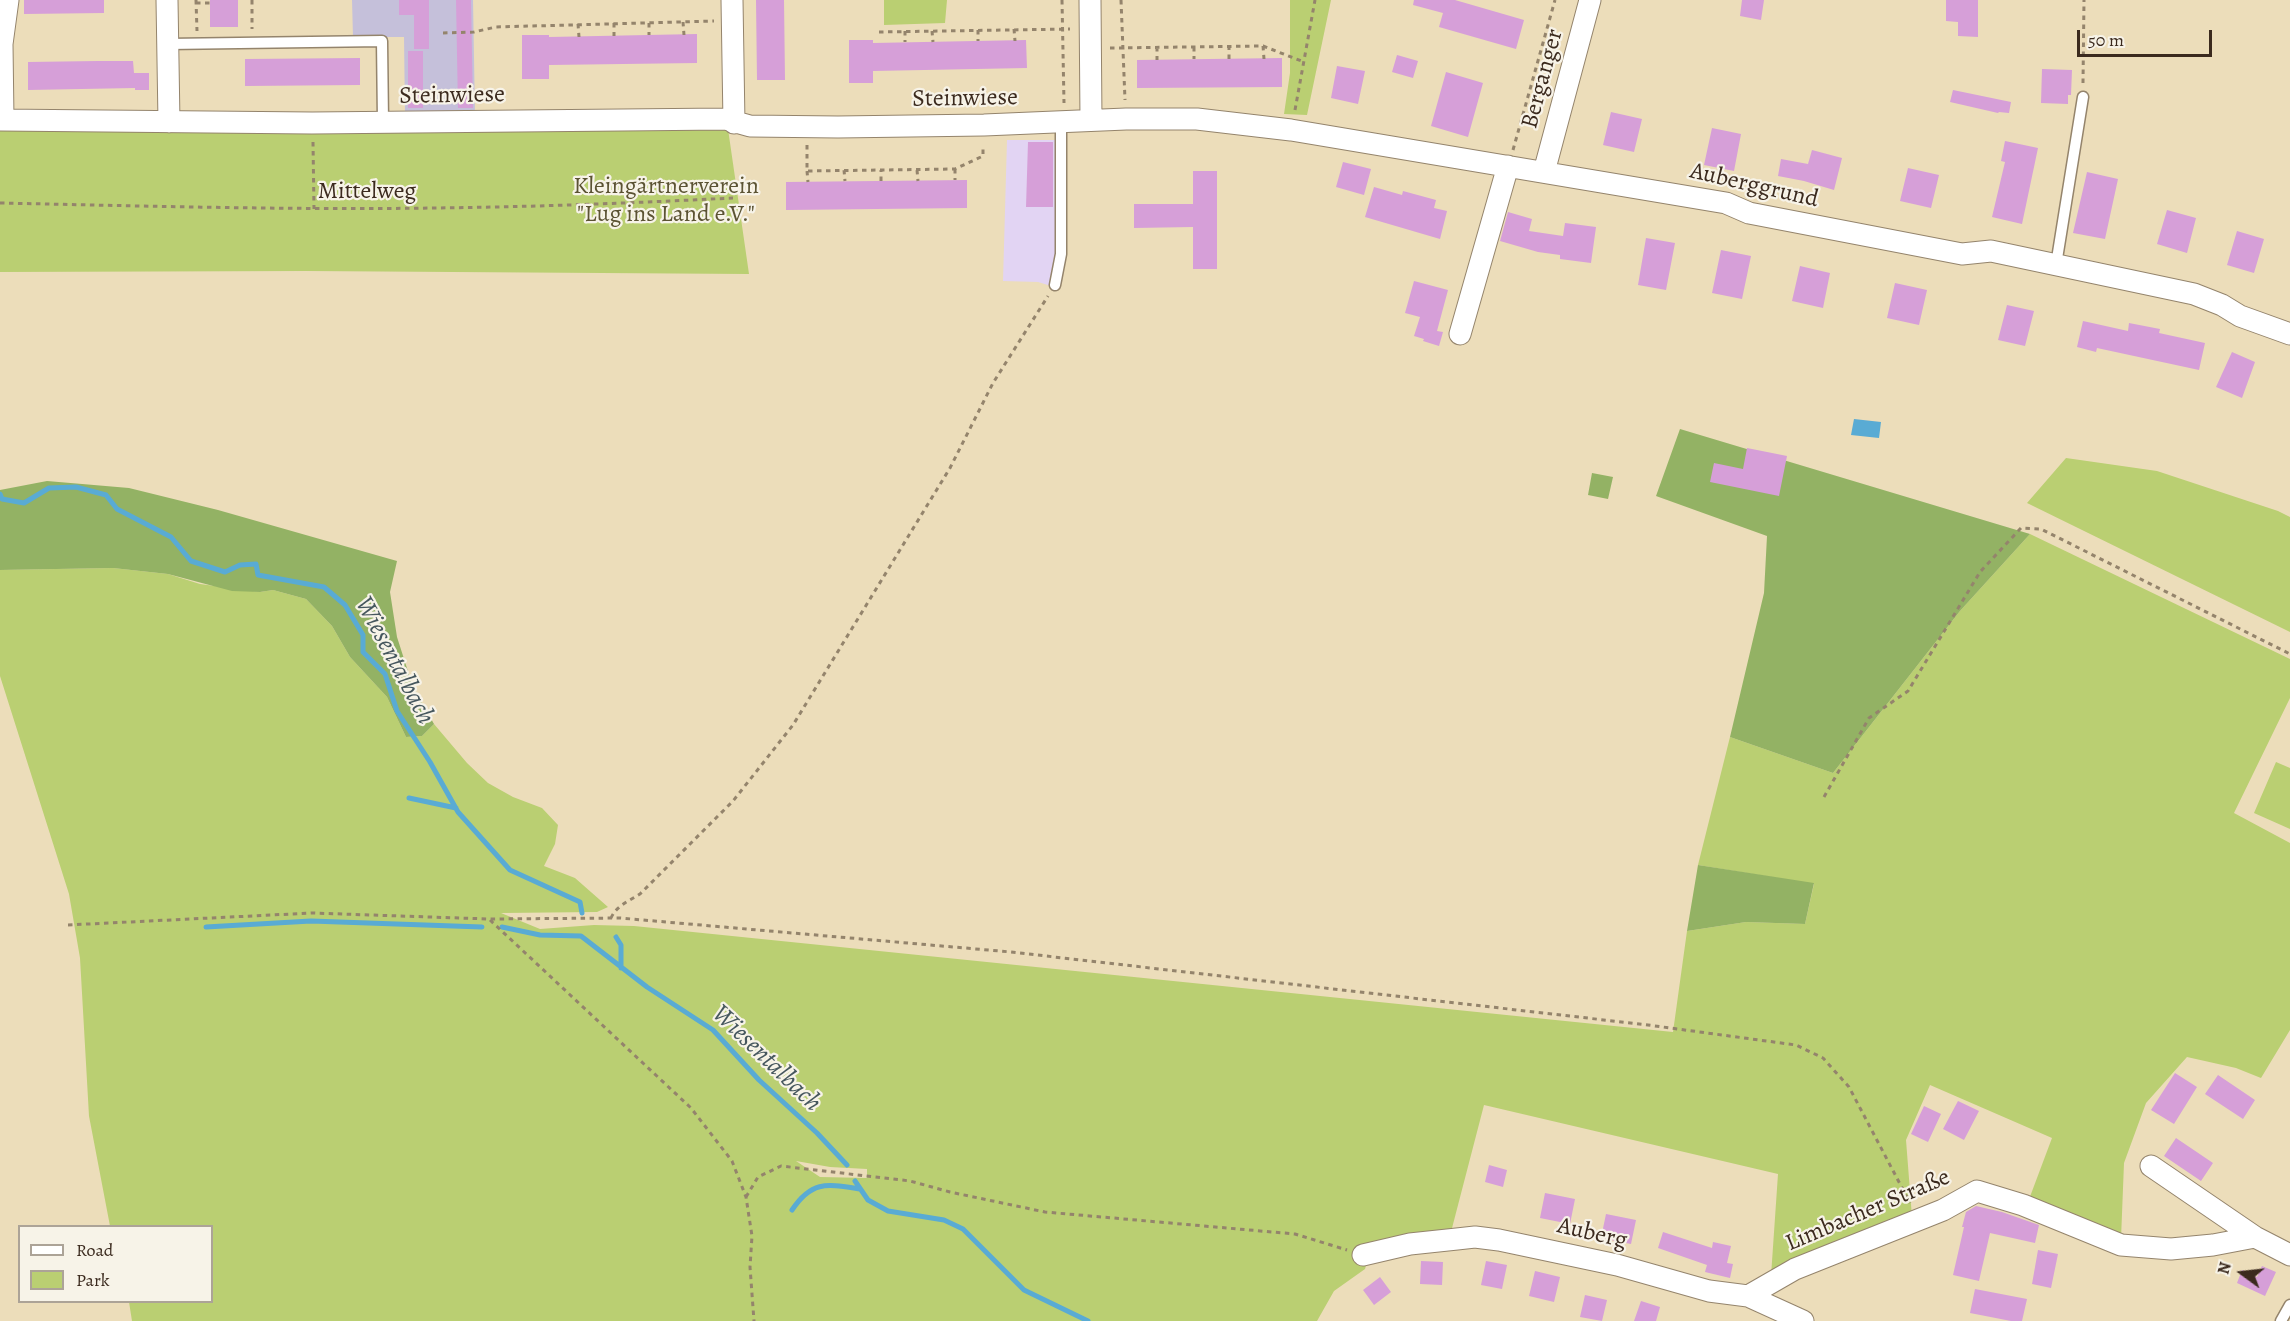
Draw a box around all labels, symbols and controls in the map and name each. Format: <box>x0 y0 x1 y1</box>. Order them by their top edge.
scale bar <box>2080 18 2215 56</box>
street label: Berganger <box>1516 26 1570 132</box>
text: 50 m <box>2088 28 2124 52</box>
street label: Steinwiese <box>399 81 505 111</box>
street label: Steinwiese <box>912 84 1018 114</box>
street label: Auberggrund <box>1687 157 1821 215</box>
park label: Kleingärtnerverein "Lug ins Land e.V." <box>573 173 759 229</box>
street label: Mittelweg <box>318 178 416 206</box>
water label: Wiesentalbach <box>347 592 441 730</box>
water label: Wiesentalbach <box>705 999 827 1119</box>
street label: Limbacher Straße <box>1782 1163 1954 1259</box>
street label: Auberg <box>1554 1212 1630 1256</box>
legend <box>18 1225 213 1303</box>
text: Road <box>76 1238 113 1262</box>
north arrow <box>2212 1243 2272 1303</box>
text: N <box>2212 1260 2237 1277</box>
text: Park <box>76 1268 110 1292</box>

